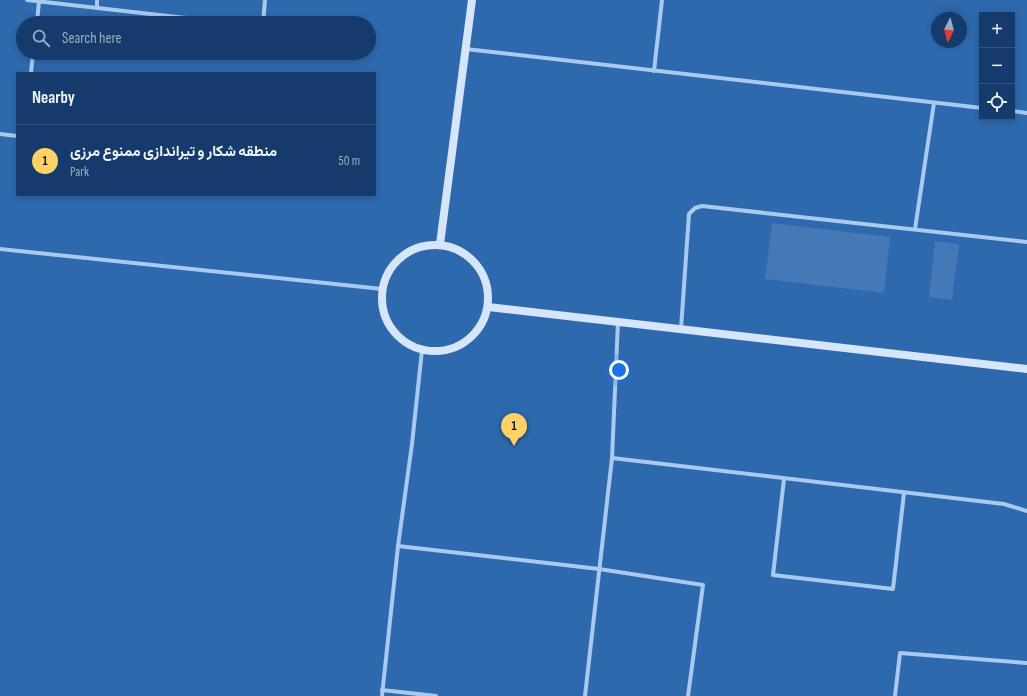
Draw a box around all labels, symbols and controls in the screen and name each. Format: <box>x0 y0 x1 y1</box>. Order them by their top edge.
north arrow <box>931 12 967 48</box>
map controls <box>979 12 1015 120</box>
button: + <box>979 12 1015 48</box>
search box <box>16 16 376 60</box>
icon: search <box>30 27 52 49</box>
text: Search here <box>62 29 122 48</box>
button: − <box>979 48 1015 84</box>
button: locate <box>979 84 1015 120</box>
text: Nearby <box>32 88 75 108</box>
text: منطقه شکار و تیراندازی ممنوع مرزی <box>70 142 277 161</box>
text: 1 <box>42 153 48 169</box>
text: 50 m <box>339 153 360 169</box>
text: Park <box>70 164 89 180</box>
your location <box>609 360 629 380</box>
pin: 1 <box>501 413 527 446</box>

